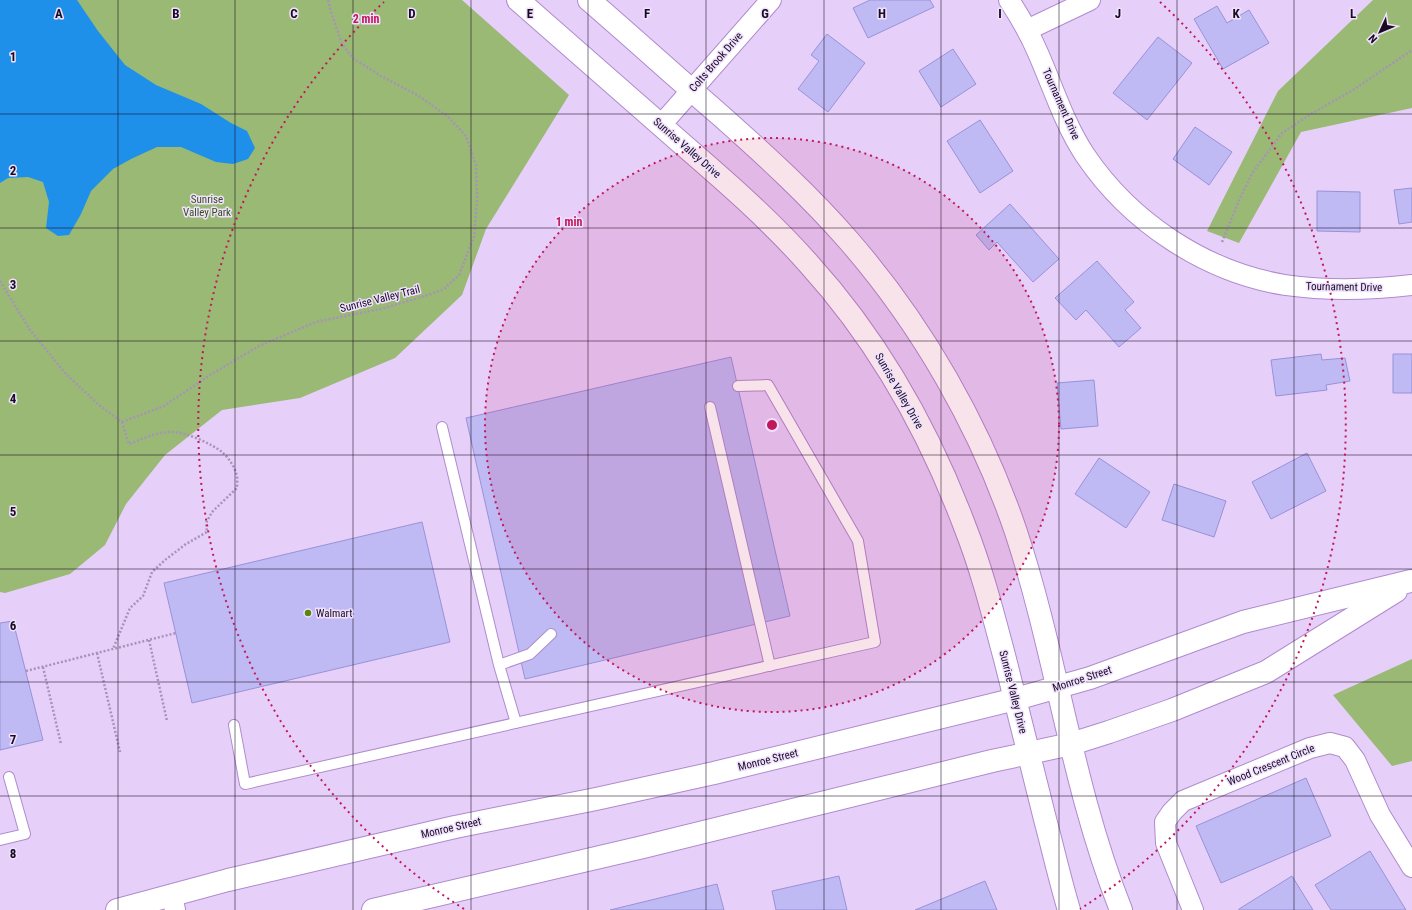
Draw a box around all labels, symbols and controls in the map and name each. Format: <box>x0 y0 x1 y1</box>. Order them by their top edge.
text: A <box>55 6 63 21</box>
text: B <box>172 6 180 21</box>
text: C <box>290 6 298 21</box>
text: D <box>408 6 416 21</box>
text: E <box>527 6 534 21</box>
text: F <box>644 6 650 21</box>
text: G <box>761 6 769 21</box>
text: H <box>878 6 886 21</box>
text: I <box>998 6 1002 21</box>
text: J <box>1115 6 1121 21</box>
text: K <box>1232 6 1240 21</box>
text: L <box>1350 6 1356 21</box>
text: 2 min <box>353 12 379 26</box>
north arrow <box>1360 12 1400 52</box>
street label: Colts Brook Drive <box>687 30 745 94</box>
text: N <box>1366 31 1380 46</box>
text: 1 <box>10 49 16 64</box>
street label: Tournament Drive <box>1040 66 1082 142</box>
street label: Sunrise Valley Drive <box>651 115 723 181</box>
text: 2 <box>10 163 17 178</box>
park label: Sunrise Valley Park <box>183 193 231 219</box>
text: 1 min <box>556 215 582 229</box>
text: 3 <box>10 277 16 292</box>
street label: Tournament Drive <box>1306 280 1382 294</box>
street label: Sunrise Valley Trail <box>339 283 421 315</box>
street label: Sunrise Valley Drive <box>872 351 926 431</box>
text: 4 <box>10 391 17 406</box>
centre of rings <box>765 418 779 432</box>
text: 5 <box>10 504 17 519</box>
place label: Walmart <box>316 607 352 620</box>
marker: Walmart <box>303 608 313 618</box>
text: 6 <box>10 618 17 633</box>
street label: Sunrise Valley Drive <box>996 649 1030 735</box>
street label: Monroe Street <box>1051 663 1113 695</box>
text: 7 <box>10 732 17 747</box>
street label: Wood Crescent Circle <box>1225 742 1317 788</box>
street label: Monroe Street <box>737 746 799 774</box>
street label: Monroe Street <box>420 815 482 841</box>
text: 8 <box>10 846 16 861</box>

